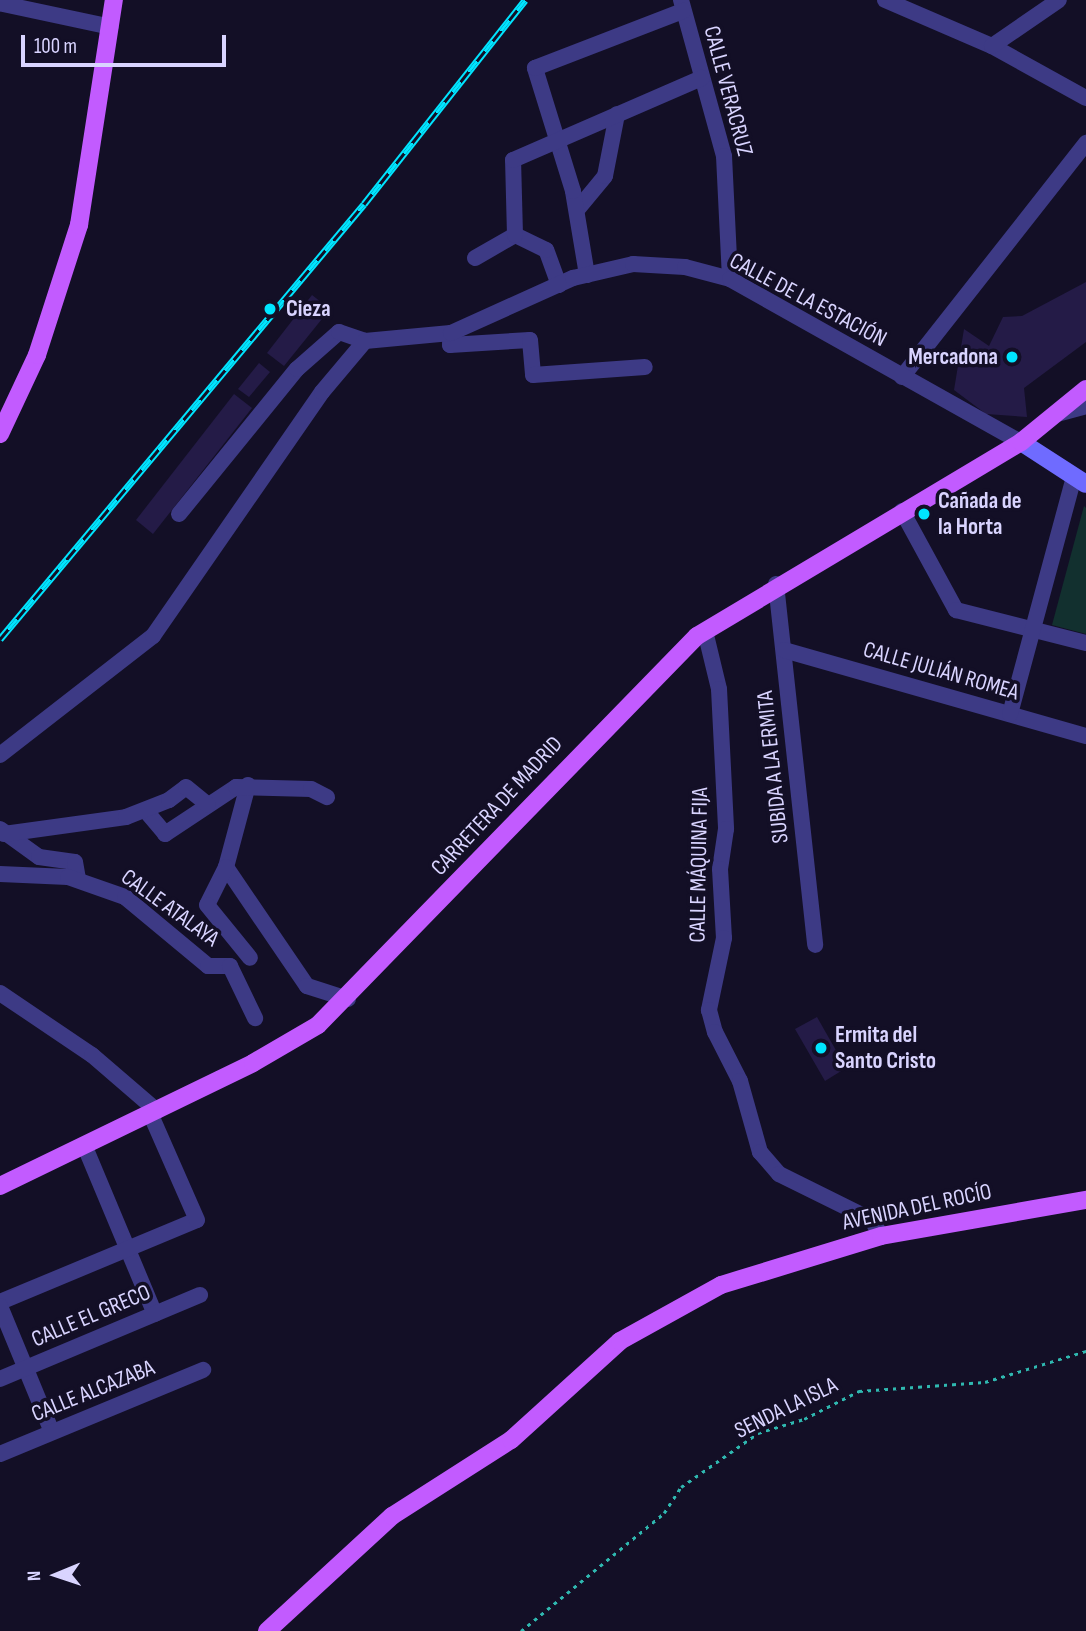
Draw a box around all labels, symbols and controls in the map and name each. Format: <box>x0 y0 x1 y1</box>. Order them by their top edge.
scale bar <box>24 21 229 65</box>
street label: CALLE VERACRUZ <box>697 23 759 159</box>
text: 100 m <box>34 34 77 59</box>
street label: CALLE DE LA ESTACIÓN <box>725 247 891 353</box>
place label: Cieza <box>286 295 331 323</box>
marker: Cieza <box>260 299 280 319</box>
place label: Mercadona <box>908 343 998 371</box>
marker: Mercadona <box>1004 349 1020 365</box>
place label: Cañada de la Horta <box>938 487 1021 541</box>
marker: Cañada de la Horta <box>916 506 932 522</box>
street label: CALLE JULIÁN ROMEA <box>860 636 1022 706</box>
street label: SUBIDA A LA ERMITA <box>751 689 795 845</box>
street label: CARRETERA DE MADRID <box>425 731 569 881</box>
street label: CALLE MÁQUINA FIJA <box>684 787 714 943</box>
street label: CALLE ATALAYA <box>116 863 224 953</box>
place label: Ermita del Santo Cristo <box>835 1021 936 1075</box>
marker: Ermita del Santo Cristo <box>813 1040 829 1056</box>
street label: AVENIDA DEL ROCÍO <box>840 1178 994 1236</box>
street label: CALLE EL GRECO <box>27 1279 155 1353</box>
street label: CALLE ALCAZABA <box>28 1354 158 1428</box>
street label: SENDA LA ISLA <box>730 1371 842 1445</box>
north arrow <box>21 1540 91 1610</box>
text: N <box>23 1570 46 1581</box>

